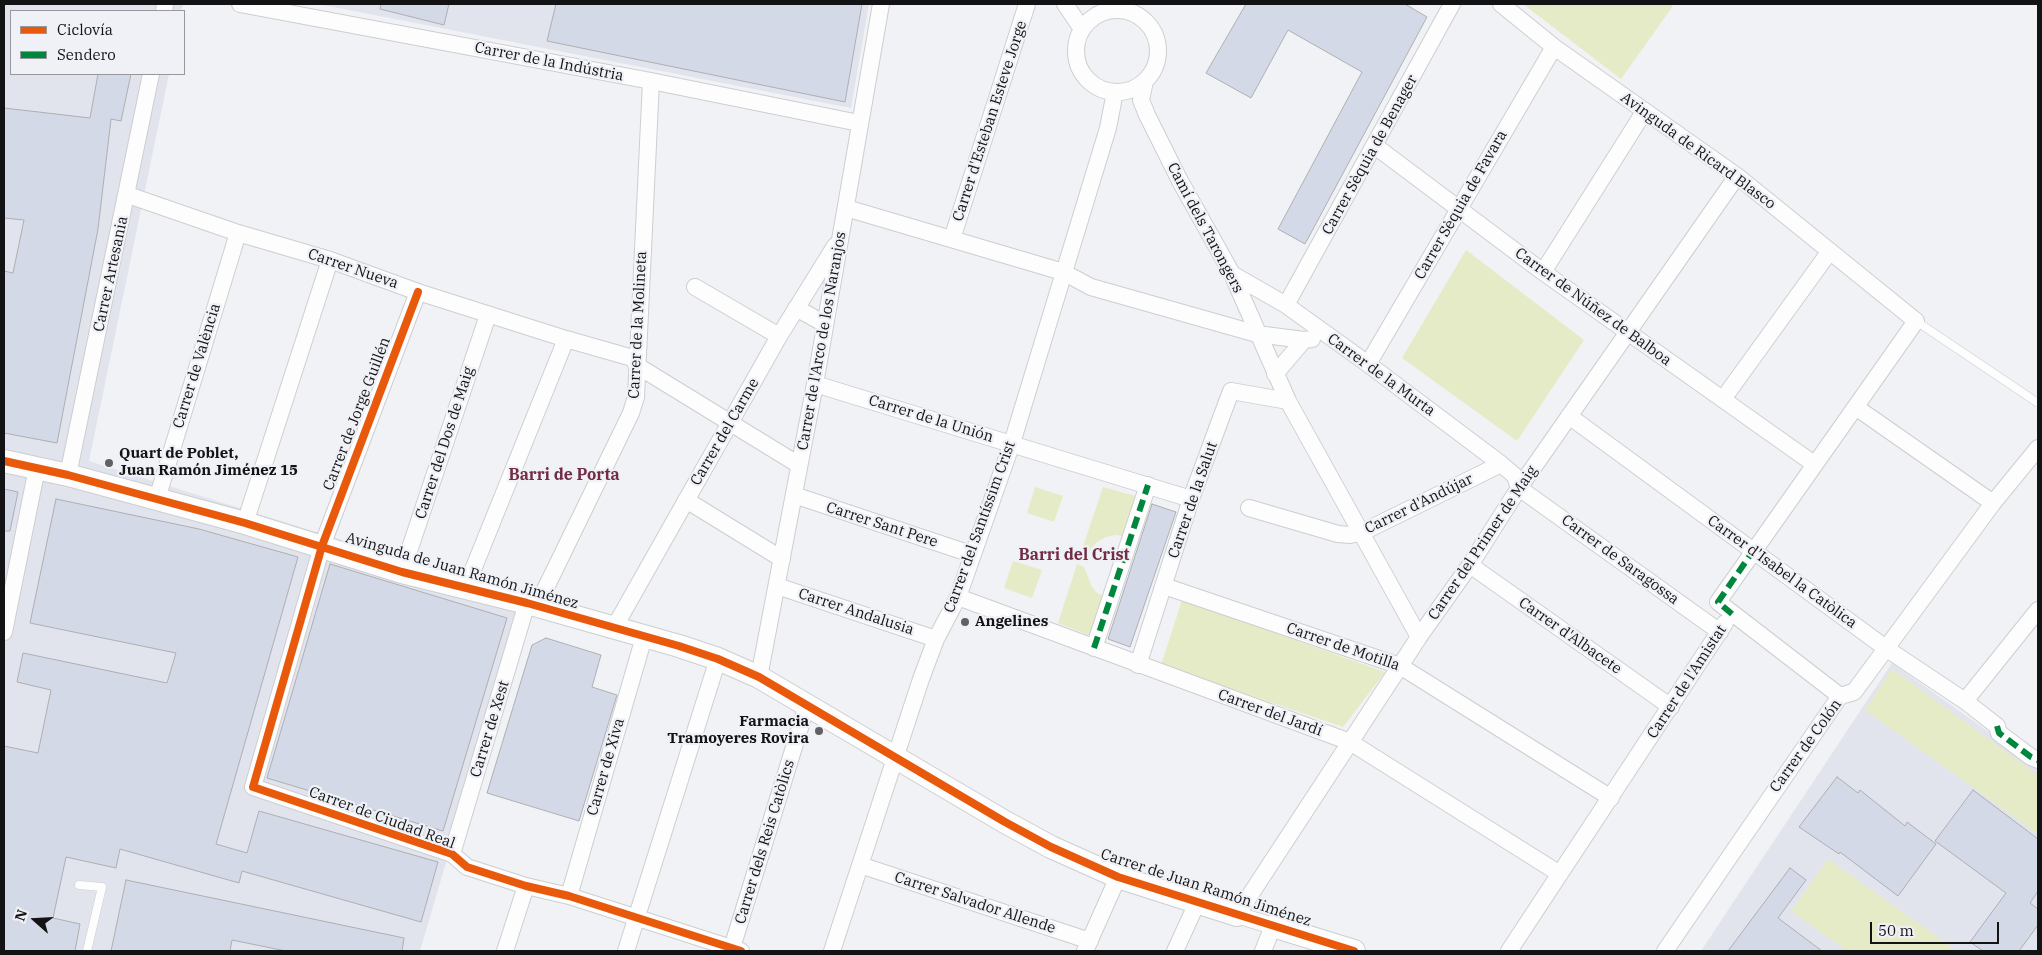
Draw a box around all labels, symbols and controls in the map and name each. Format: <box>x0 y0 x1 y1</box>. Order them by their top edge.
legend <box>10 10 185 75</box>
street label: Carrer d'Esteban Esteve Jorge <box>949 18 1031 224</box>
text: Ciclovía <box>57 20 113 39</box>
street label: Carrer de la Indústria <box>473 39 625 85</box>
text: Sendero <box>57 45 116 64</box>
street label: Carrer Sèquia de Benager <box>1318 72 1422 238</box>
street label: Avinguda de Ricard Blasco <box>1617 89 1779 213</box>
street label: Carrer Sèquia de Favara <box>1411 127 1511 283</box>
street label: Camí dels Tarongers <box>1163 160 1247 296</box>
street label: Carrer Artesania <box>90 215 132 333</box>
street label: Carrer de l'Arco de los Naranjos <box>794 230 850 452</box>
street label: Carrer de Núñez de Balboa <box>1511 244 1675 370</box>
street label: Carrer Nueva <box>306 245 400 293</box>
street label: Carrer de la Molineta <box>625 251 651 399</box>
street label: Carrer de València <box>169 301 225 431</box>
street label: Carrer de la Murta <box>1324 330 1438 420</box>
street label: Carrer de Jorge Guillén <box>319 335 395 493</box>
street label: Carrer del Dos de Maig <box>412 365 478 521</box>
street label: Carrer del Carme <box>687 375 763 489</box>
street label: Carrer de la Unión <box>866 391 996 447</box>
street label: Carrer del Santíssim Crist <box>941 439 1019 615</box>
street label: Carrer de la Salut <box>1165 439 1221 561</box>
place label: Quart de Poblet, Juan Ramón Jiménez 15 <box>119 445 298 480</box>
marker: Quart de Poblet, Juan Ramón Jiménez 15 <box>103 457 115 469</box>
street label: Carrer del Primer de Maig <box>1425 462 1541 624</box>
district label: Barri de Porta <box>508 465 620 485</box>
street label: Carrer d'Andújar <box>1362 470 1476 538</box>
street label: Carrer Sant Pere <box>824 498 940 552</box>
street label: Carrer de Saragossa <box>1558 511 1682 609</box>
street label: Carrer d'Isabel la Catòlica <box>1704 512 1860 632</box>
street label: Avinguda de Juan Ramón Jiménez <box>343 529 581 613</box>
district label: Barri del Crist <box>1019 545 1129 565</box>
street label: Carrer Andalusia <box>796 585 916 639</box>
street label: Carrer d'Albacete <box>1515 594 1625 678</box>
place label: Angelines <box>975 613 1048 631</box>
marker: Angelines <box>959 616 971 628</box>
street label: Carrer de Motilla <box>1284 619 1402 675</box>
street label: Carrer de l'Amistat <box>1644 622 1730 742</box>
street label: Carrer de Xest <box>467 678 513 780</box>
street label: Carrer del Jardí <box>1215 686 1325 740</box>
street label: Carrer de Colón <box>1766 696 1846 796</box>
place label: Farmacia Tramoyeres Rovira <box>667 713 809 748</box>
street label: Carrer de Xiva <box>583 716 629 818</box>
marker: Farmacia Tramoyeres Rovira <box>813 725 825 737</box>
street label: Carrer dels Reis Catòlics <box>731 758 799 926</box>
street label: Carrer de Ciudad Real <box>306 783 458 853</box>
street label: Carrer de Juan Ramón Jiménez <box>1098 845 1314 931</box>
street label: Carrer Salvador Allende <box>892 868 1058 938</box>
north arrow <box>10 895 60 945</box>
text: N <box>11 907 31 923</box>
scale bar <box>1872 912 2001 944</box>
text: 50 m <box>1878 921 1914 940</box>

